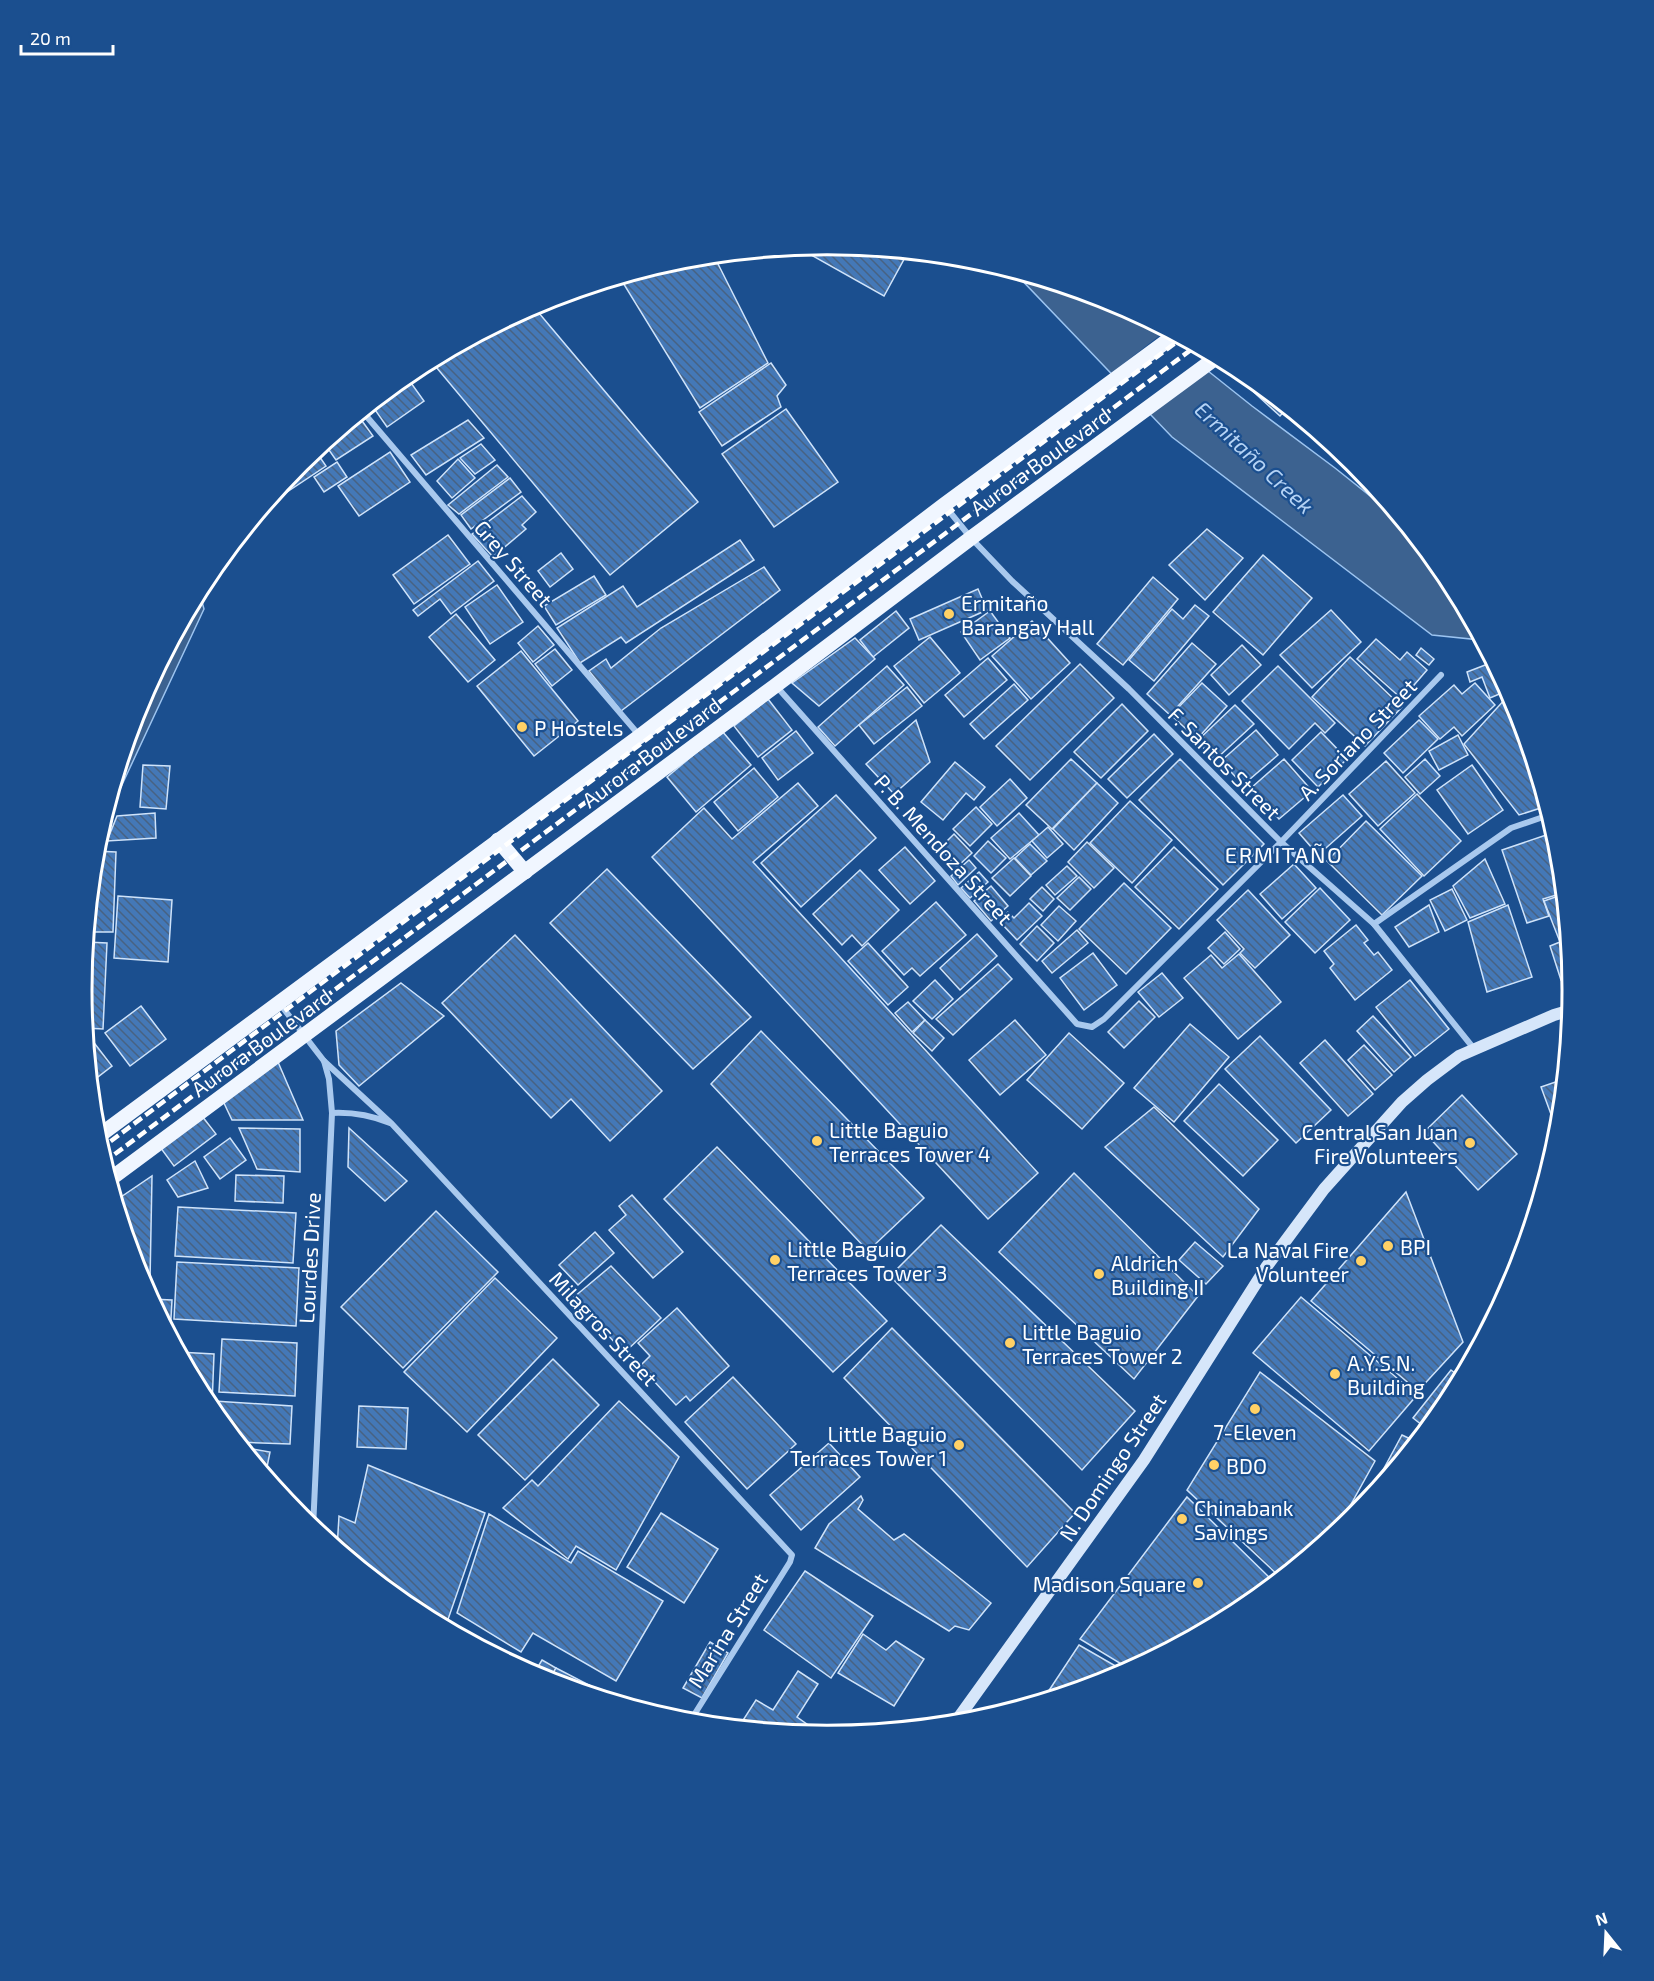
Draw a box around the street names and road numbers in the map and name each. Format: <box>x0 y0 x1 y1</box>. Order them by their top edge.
street label: Aurora Boulevard <box>965 402 1115 520</box>
street label: Grey Street <box>470 515 558 611</box>
street label: A. Soriano Street <box>1293 673 1421 805</box>
street label: Aurora Boulevard <box>577 692 725 812</box>
street label: F. Santos Street <box>1164 702 1286 824</box>
street label: P. B. Mendoza Street <box>870 769 1018 929</box>
street label: Aurora Boulevard <box>186 983 336 1101</box>
street label: Lourdes Drive <box>293 1192 325 1324</box>
street label: Milagros Street <box>545 1266 663 1390</box>
street label: N. Domingo Street <box>1053 1388 1171 1546</box>
street label: Marina Street <box>682 1568 772 1692</box>

